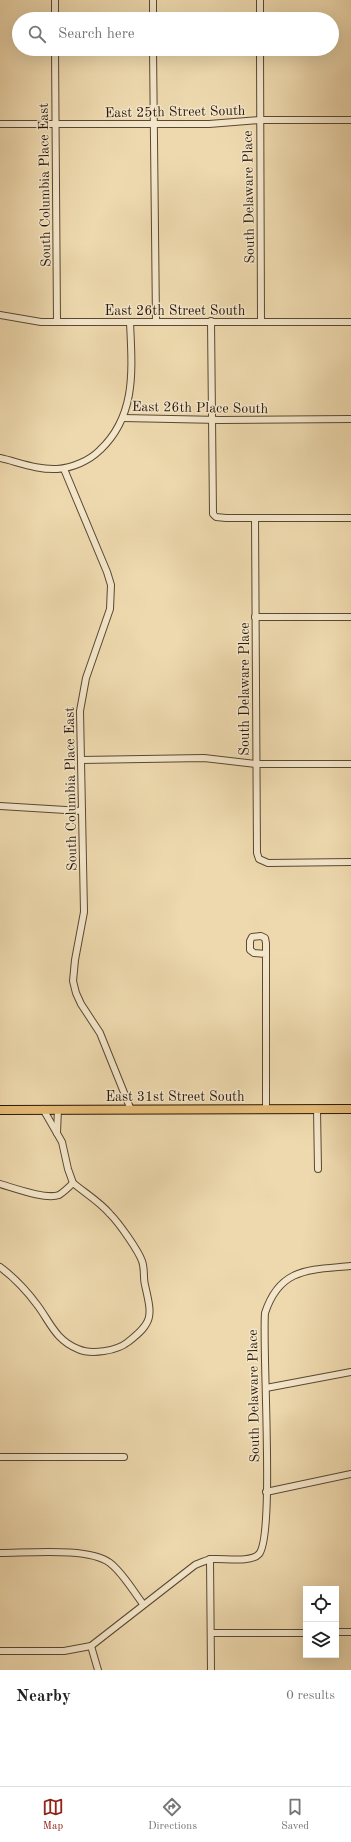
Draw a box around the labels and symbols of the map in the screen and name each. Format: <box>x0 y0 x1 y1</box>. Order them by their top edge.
street label: South Columbia Place East <box>37 103 53 267</box>
street label: East 25th Street South <box>105 104 246 120</box>
street label: South Delaware Place <box>241 130 257 264</box>
street label: East 26th Street South <box>105 304 246 318</box>
street label: East 26th Place South <box>132 400 269 416</box>
street label: South Delaware Place <box>238 622 252 756</box>
street label: South Columbia Place East <box>63 707 79 871</box>
street label: East 31st Street South <box>105 1090 245 1104</box>
street label: South Delaware Place <box>246 1329 262 1463</box>

